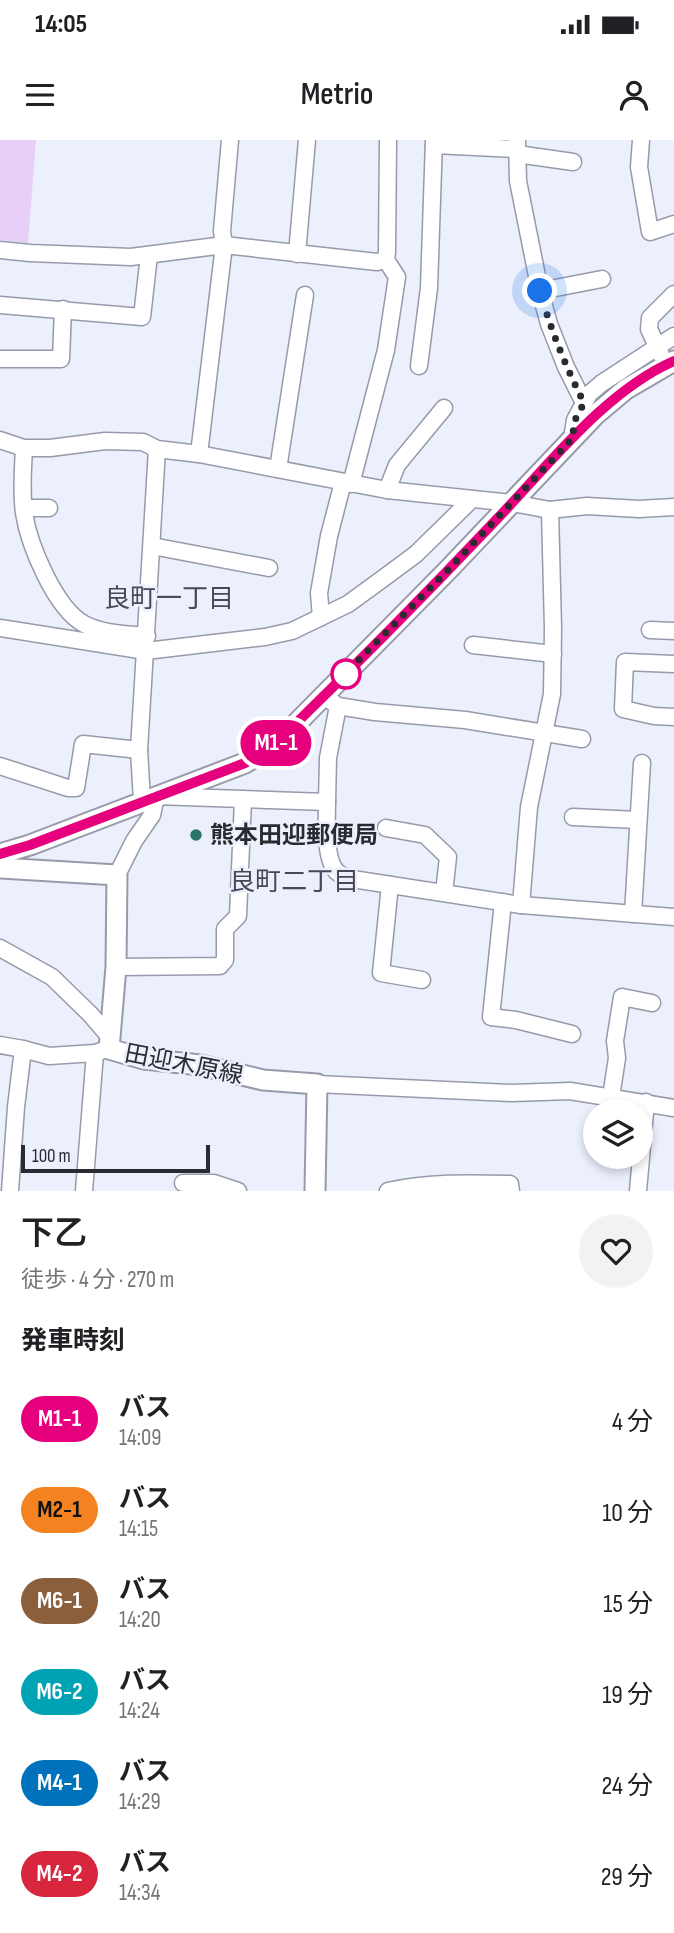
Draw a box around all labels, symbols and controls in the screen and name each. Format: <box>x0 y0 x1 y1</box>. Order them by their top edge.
text: 14:05 <box>35 9 87 40</box>
text: Metrio <box>301 75 373 114</box>
icon: menu <box>21 76 59 114</box>
icon: person <box>615 76 653 114</box>
your location <box>522 273 557 308</box>
district label: 良町一丁目 <box>104 584 234 615</box>
unlabelled marker <box>331 659 361 689</box>
line badge: M1-1 <box>227 720 325 766</box>
text: M1-1 <box>254 728 298 757</box>
place label: 熊本田迎郵便局 <box>210 821 378 850</box>
marker: 熊本田迎郵便局 <box>188 827 204 843</box>
district label: 良町二丁目 <box>229 867 359 898</box>
street label: 田迎木原線 <box>122 1039 246 1090</box>
map controls <box>583 1099 653 1169</box>
button: layers <box>583 1099 653 1169</box>
scale bar <box>21 1142 210 1174</box>
text: 100 m <box>32 1145 71 1168</box>
text: 下乙 <box>21 1214 87 1254</box>
button: heart <box>579 1214 653 1288</box>
text: 徒歩 · 4 分 · 270 m <box>21 1266 174 1294</box>
text: 発車時刻 <box>21 1326 125 1357</box>
text: バス <box>119 1393 171 1424</box>
text: M1-1 <box>38 1404 81 1433</box>
text: 4 分 <box>612 1407 653 1438</box>
text: 14:09 <box>119 1424 161 1452</box>
text: バス <box>119 1484 171 1515</box>
text: M2-1 <box>37 1495 82 1524</box>
text: 10 分 <box>602 1498 653 1529</box>
text: 14:15 <box>119 1515 158 1543</box>
text: バス <box>119 1575 171 1606</box>
text: M6-1 <box>37 1586 82 1615</box>
text: 15 分 <box>603 1589 653 1620</box>
text: 14:20 <box>119 1606 161 1634</box>
text: バス <box>119 1666 171 1697</box>
text: M6-2 <box>36 1677 83 1706</box>
text: 19 分 <box>602 1680 653 1711</box>
text: 14:24 <box>119 1697 160 1725</box>
text: バス <box>119 1757 171 1788</box>
text: M4-1 <box>37 1768 82 1797</box>
text: 24 分 <box>601 1771 653 1802</box>
text: 14:29 <box>119 1788 161 1816</box>
text: バス <box>119 1848 171 1879</box>
text: M4-2 <box>36 1859 83 1888</box>
text: 29 分 <box>601 1862 653 1893</box>
text: 14:34 <box>119 1879 160 1907</box>

